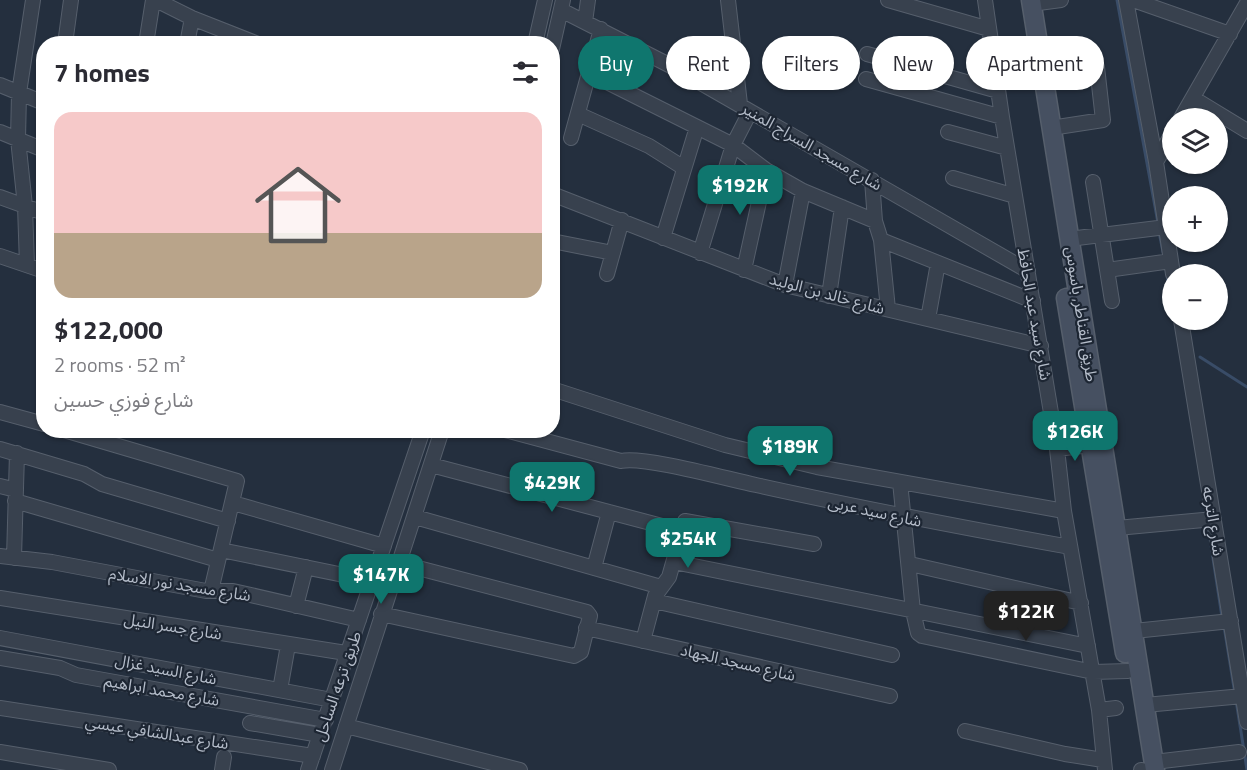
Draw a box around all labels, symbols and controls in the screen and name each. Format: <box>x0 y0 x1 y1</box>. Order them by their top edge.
chip: Buy <box>578 36 654 90</box>
chip: Rent <box>666 36 750 90</box>
chip: Filters <box>762 36 860 90</box>
chip: New <box>872 36 954 90</box>
chip: Apartment <box>966 36 1104 90</box>
text: 7 homes <box>54 53 150 92</box>
icon: filters <box>509 56 542 89</box>
street label: شارع مسجد السراج المنير <box>736 95 887 197</box>
map controls <box>1162 108 1228 330</box>
button: layers <box>1162 108 1228 174</box>
icon: home <box>244 151 352 259</box>
pin: $192K <box>698 165 782 216</box>
text: $192K <box>712 169 768 200</box>
button: + <box>1162 186 1228 252</box>
street label: طريق القناطر, باسوس <box>1059 245 1105 384</box>
street label: شارع سيد عبد الحافظ <box>1011 246 1058 382</box>
button: − <box>1162 264 1228 330</box>
street label: شارع خالد بن الوليد <box>766 266 887 321</box>
text: $122,000 <box>54 310 163 349</box>
text: 2 rooms · 52 m² <box>54 349 186 380</box>
text: شارع فوزي حسين <box>54 384 194 415</box>
pin: $126K <box>1033 411 1117 462</box>
text: $126K <box>1047 415 1103 446</box>
pin: $189K <box>748 426 832 477</box>
text: $189K <box>762 430 818 461</box>
pin: $429K <box>510 462 594 513</box>
text: $429K <box>524 466 580 497</box>
street label: شارع الترعه <box>1196 484 1231 558</box>
street label: شارع سيد عربى <box>826 489 924 534</box>
pin: $254K <box>646 518 730 569</box>
text: $254K <box>660 522 716 553</box>
pin: $147K <box>339 554 423 605</box>
text: $147K <box>353 558 409 589</box>
street label: شارع مسجد نور الاسلام <box>107 561 253 608</box>
pin: $122K <box>984 591 1068 642</box>
text: $122K <box>998 595 1054 626</box>
street label: شارع جسر النيل <box>122 606 224 647</box>
street label: طريق ترعه الساحل <box>307 627 367 744</box>
street label: شارع مسجد الجهاد <box>678 637 798 688</box>
street label: شارع السيد غزال <box>113 647 219 692</box>
street label: شارع محمد ابراهيم <box>102 668 221 713</box>
street label: شارع عبدالشافي عيسي <box>83 709 230 756</box>

